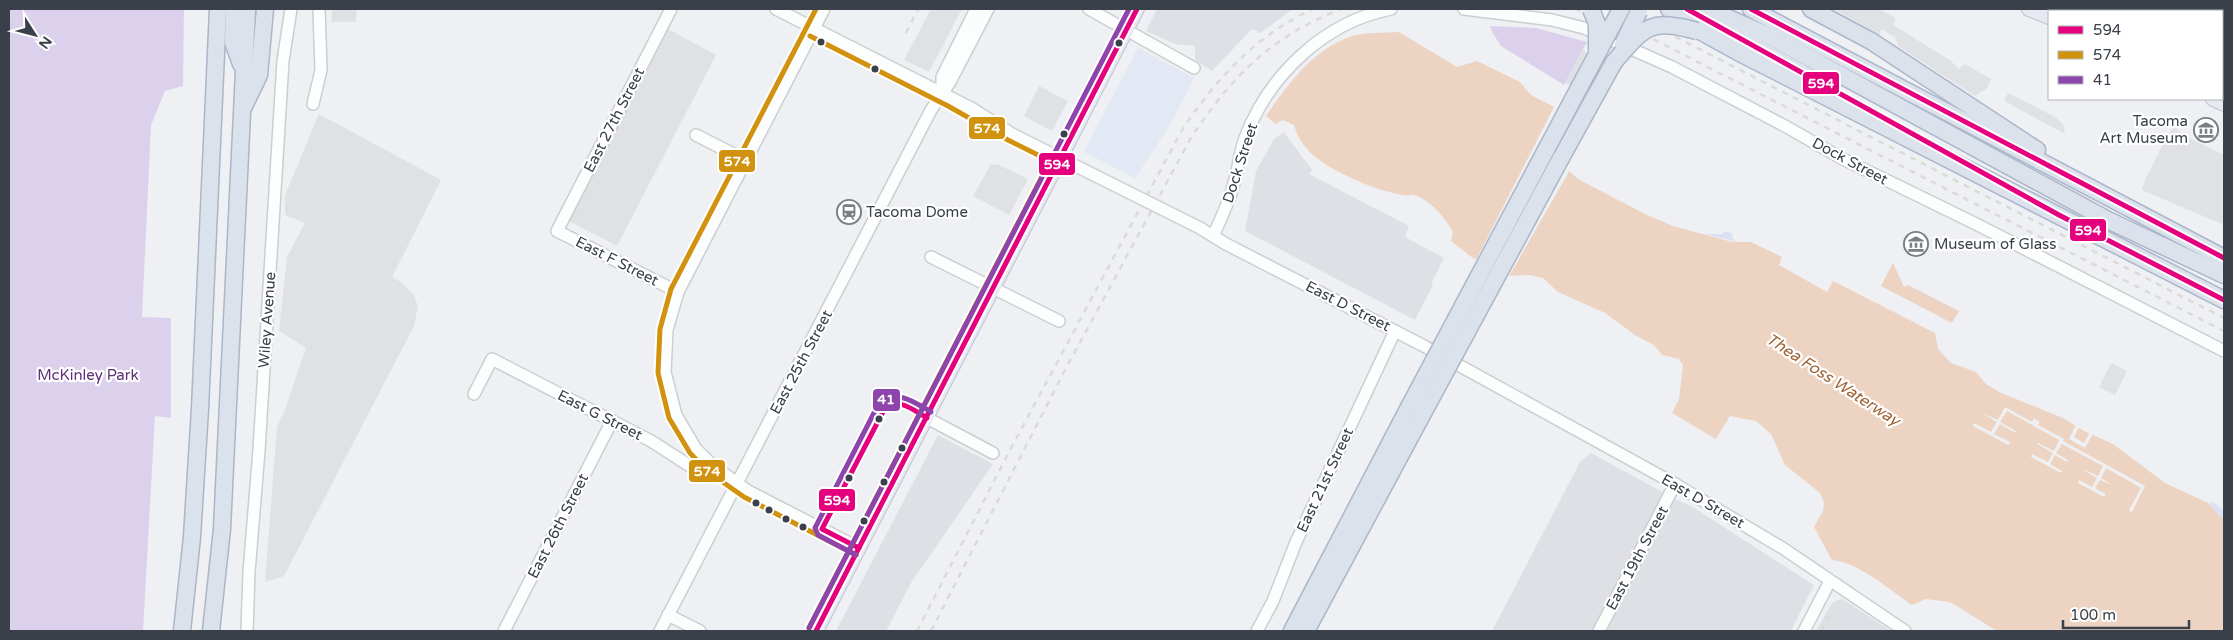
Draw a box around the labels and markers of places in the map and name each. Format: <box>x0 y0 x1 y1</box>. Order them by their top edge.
unlabelled marker <box>816 37 826 47</box>
unlabelled marker <box>1114 38 1124 48</box>
unlabelled marker <box>870 64 880 74</box>
place label: Tacoma Art Museum <box>2099 112 2188 147</box>
museum icon: Tacoma Art Museum <box>2193 117 2219 143</box>
unlabelled marker <box>1059 129 1069 139</box>
station icon: Tacoma Dome <box>836 199 862 225</box>
place label: Tacoma Dome <box>866 203 968 221</box>
museum icon: Museum of Glass <box>1903 231 1929 257</box>
place label: Museum of Glass <box>1934 235 2057 253</box>
unlabelled marker <box>874 414 884 424</box>
unlabelled marker <box>897 443 907 453</box>
unlabelled marker <box>844 473 854 483</box>
unlabelled marker <box>879 477 889 487</box>
unlabelled marker <box>751 498 761 508</box>
unlabelled marker <box>764 505 774 515</box>
unlabelled marker <box>781 514 791 524</box>
unlabelled marker <box>859 516 869 526</box>
unlabelled marker <box>798 522 808 532</box>

